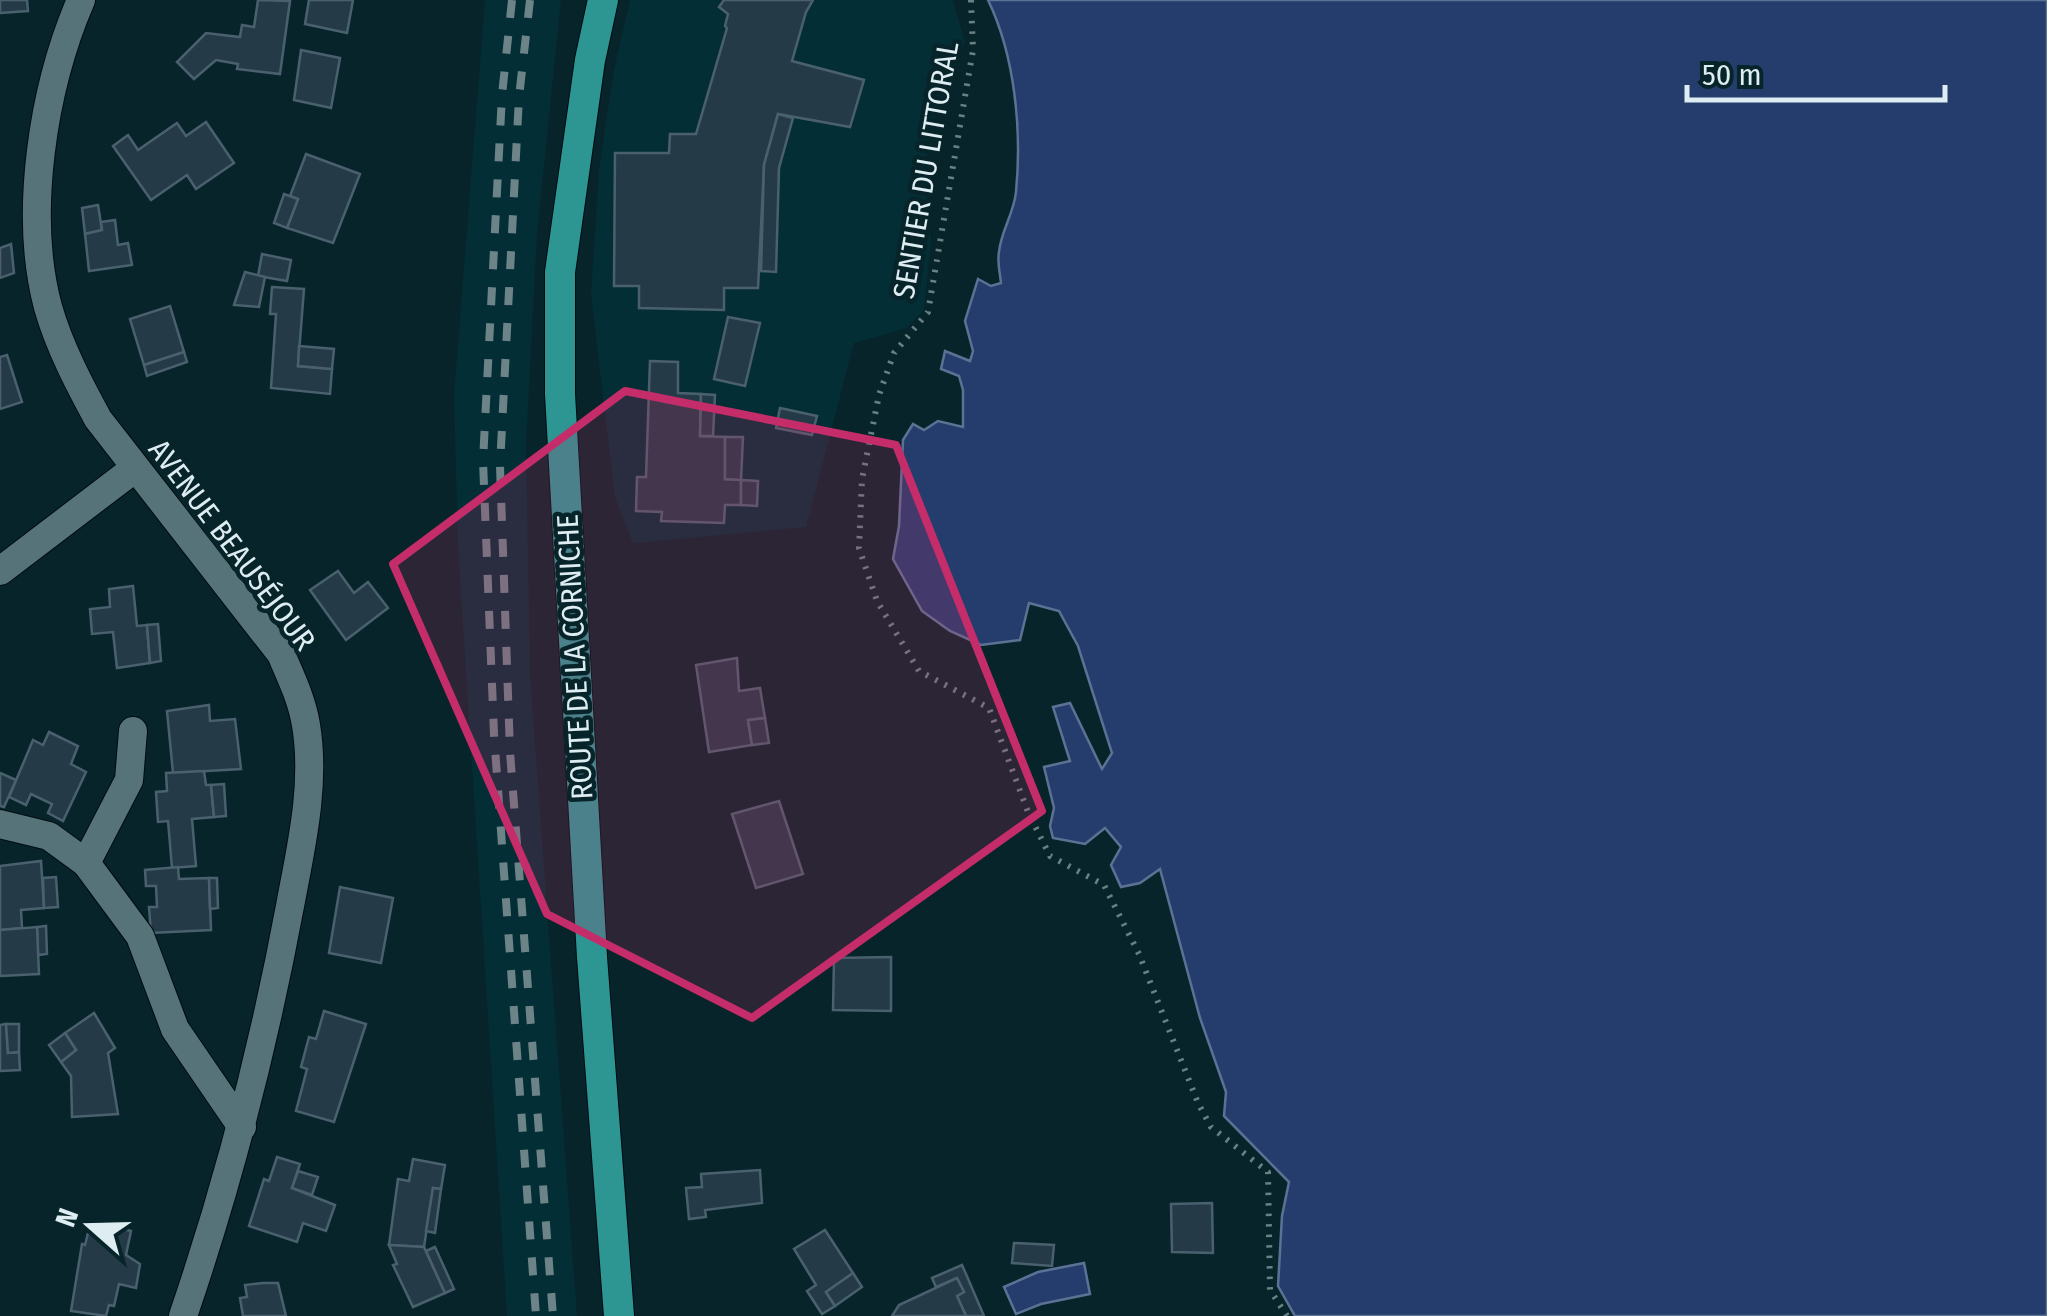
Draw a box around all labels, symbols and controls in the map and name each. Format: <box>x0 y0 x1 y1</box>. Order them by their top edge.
street label: SENTIER DU LITTORAL <box>886 39 966 301</box>
scale bar <box>1687 40 1944 102</box>
text: 50 m <box>1702 57 1762 93</box>
street label: AVENUE BEAUSÉJOUR <box>141 432 323 658</box>
street label: ROUTE DE LA CORNICHE <box>550 513 600 801</box>
north arrow <box>40 1176 140 1276</box>
text: N <box>49 1204 85 1231</box>

